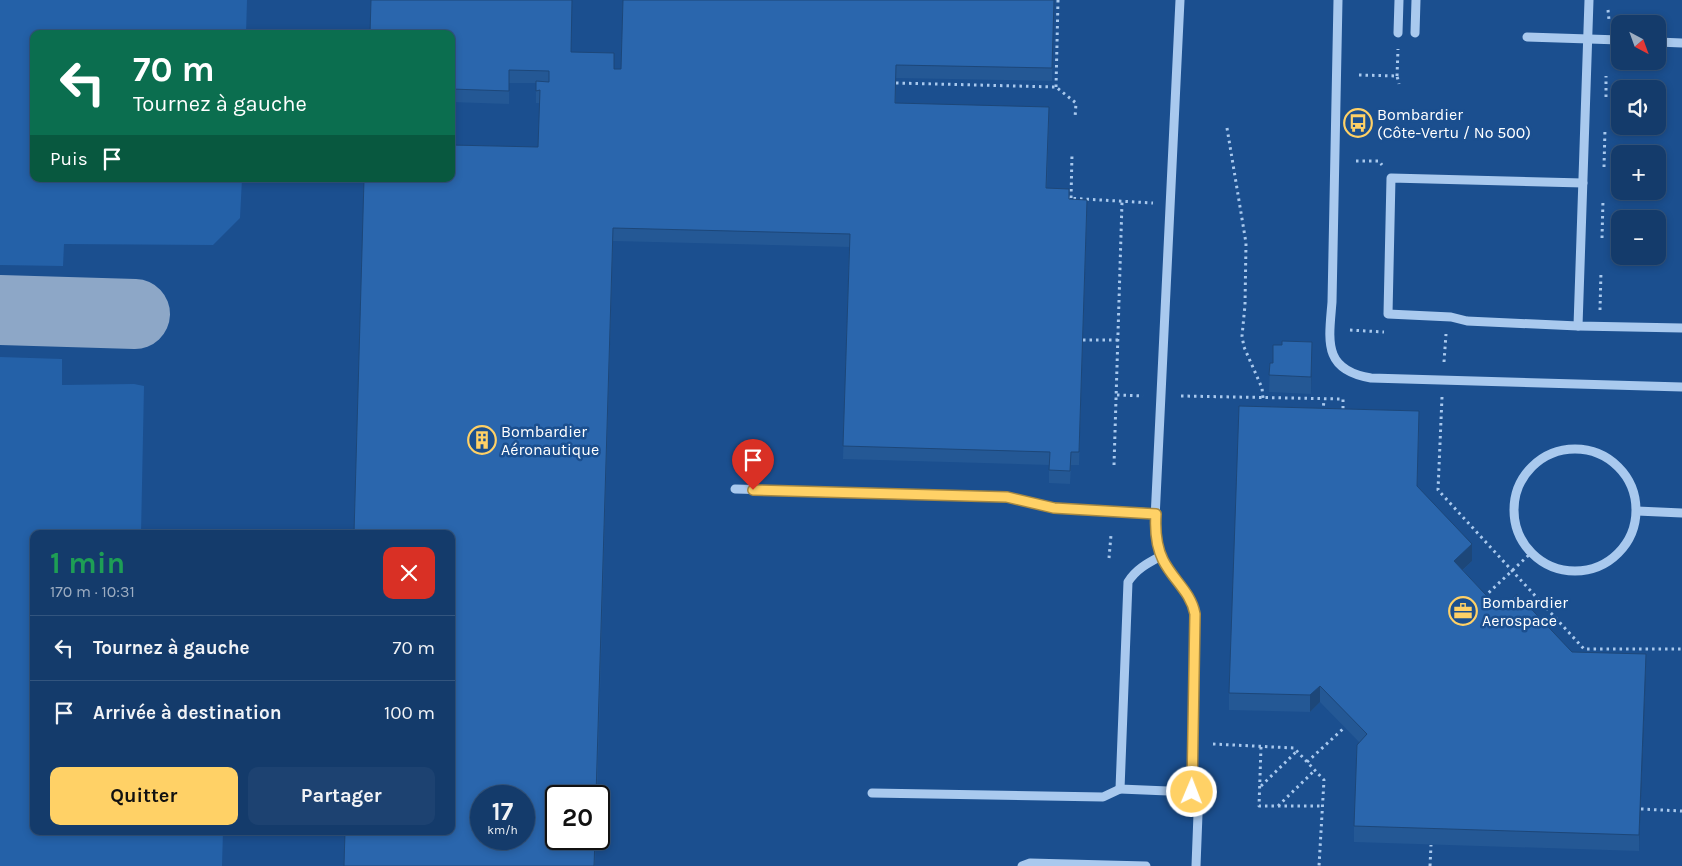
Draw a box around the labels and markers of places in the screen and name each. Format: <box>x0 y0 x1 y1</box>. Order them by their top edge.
place label: Bombardier (Côte-Vertu / No 500) <box>1377 105 1531 142</box>
bus stop icon: Bombardier (Côte-Vertu / No 500) <box>1343 108 1373 138</box>
place label: Bombardier Aéronautique <box>501 422 599 459</box>
building icon: Bombardier Aéronautique <box>467 425 497 455</box>
pin <box>732 439 774 490</box>
place label: Bombardier Aerospace <box>1482 593 1568 630</box>
office icon: Bombardier Aerospace <box>1448 596 1478 626</box>

